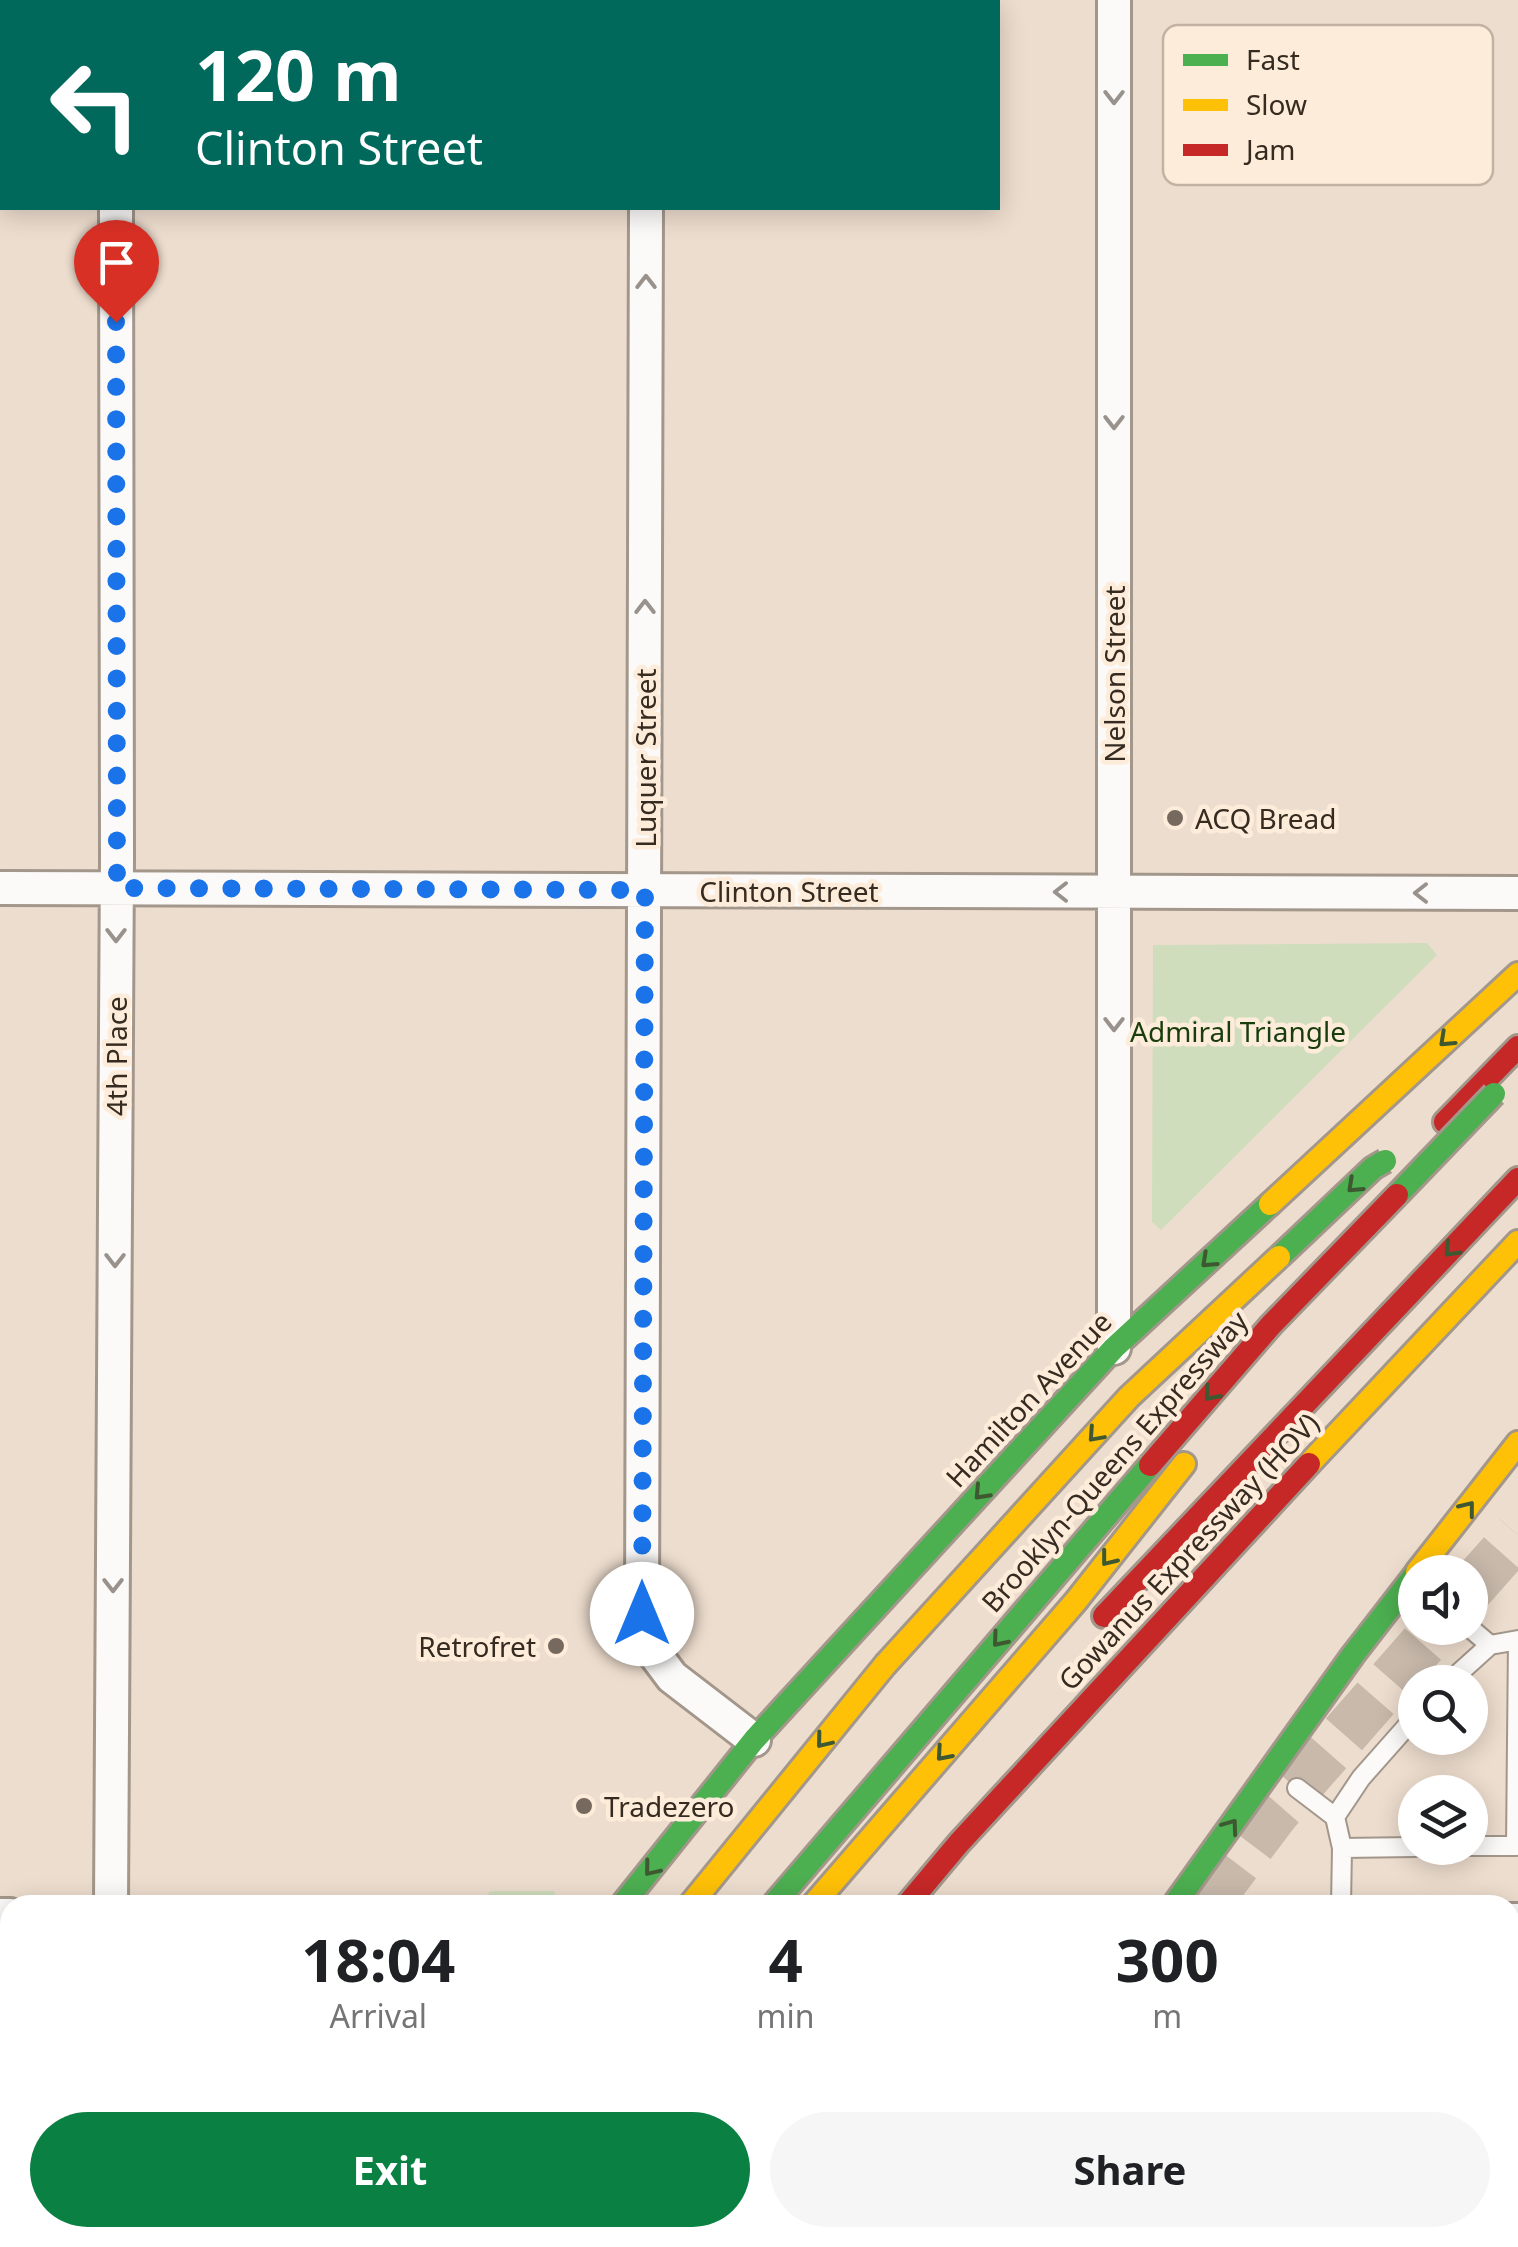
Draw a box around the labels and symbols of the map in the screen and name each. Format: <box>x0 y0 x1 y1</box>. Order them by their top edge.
legend <box>1163 25 1493 185</box>
text: Fast <box>1246 40 1300 78</box>
text: Slow <box>1246 85 1307 123</box>
one-way arrow <box>1103 90 1125 106</box>
text: Jam <box>1243 130 1296 168</box>
pin <box>74 220 159 323</box>
one-way arrow <box>635 273 657 288</box>
one-way arrow <box>1103 416 1125 431</box>
street label: Nelson Street <box>1095 585 1133 763</box>
one-way arrow <box>634 598 656 614</box>
street label: Luquer Street <box>626 668 664 848</box>
place label: ACQ Bread <box>1195 799 1337 837</box>
marker: ACQ Bread <box>1164 807 1186 829</box>
street label: Clinton Street <box>699 872 879 910</box>
one-way arrow <box>1052 881 1068 903</box>
one-way arrow <box>1412 882 1428 904</box>
one-way arrow <box>105 928 127 943</box>
street label: 4th Place <box>97 996 135 1116</box>
park label: Admiral Triangle <box>1130 1012 1346 1050</box>
one-way arrow <box>1103 1018 1125 1033</box>
one-way arrow <box>1440 1029 1458 1047</box>
one-way arrow <box>1347 1174 1366 1192</box>
one-way arrow <box>1445 1238 1463 1256</box>
one-way arrow <box>1201 1249 1220 1267</box>
one-way arrow <box>104 1252 125 1268</box>
street label: Brooklyn-Queens Expressway <box>972 1302 1256 1620</box>
street label: Hamilton Avenue <box>937 1303 1119 1495</box>
one-way arrow <box>1204 1382 1222 1401</box>
street label: Gowanus Expressway (HOV) <box>1049 1404 1327 1698</box>
one-way arrow <box>1089 1423 1107 1442</box>
one-way arrow <box>975 1481 993 1500</box>
one-way arrow <box>1456 1501 1473 1519</box>
one-way arrow <box>1102 1548 1120 1566</box>
position arrow <box>590 1562 694 1666</box>
one-way arrow <box>102 1578 124 1593</box>
place label: Retrofret <box>418 1627 536 1665</box>
one-way arrow <box>992 1629 1010 1647</box>
marker: Retrofret <box>545 1635 567 1657</box>
one-way arrow <box>817 1729 835 1747</box>
one-way arrow <box>937 1742 955 1761</box>
place label: Tradezero <box>604 1787 735 1825</box>
marker: Tradezero <box>573 1795 595 1817</box>
one-way arrow <box>1219 1818 1237 1837</box>
one-way arrow <box>645 1858 663 1876</box>

